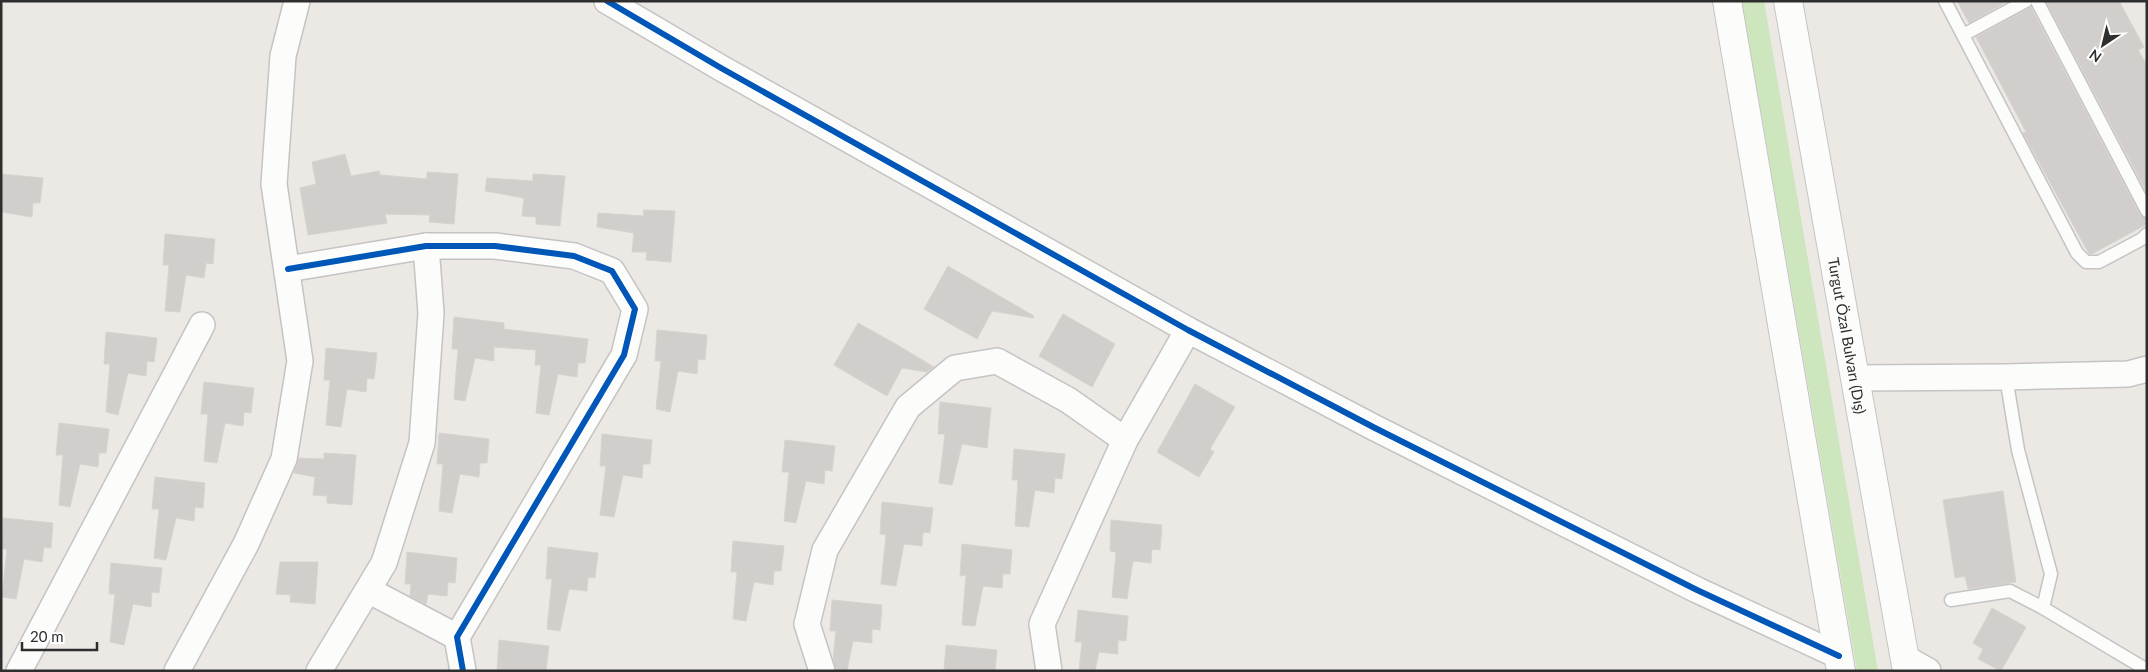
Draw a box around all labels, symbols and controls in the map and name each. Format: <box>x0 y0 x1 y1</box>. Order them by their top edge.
north arrow <box>2078 20 2128 70</box>
text: N <box>2086 46 2105 66</box>
street label: Turgut Özal Bulvarı (Dış) <box>1825 256 1870 415</box>
scale bar <box>22 620 98 652</box>
text: 20 m <box>30 627 64 645</box>

